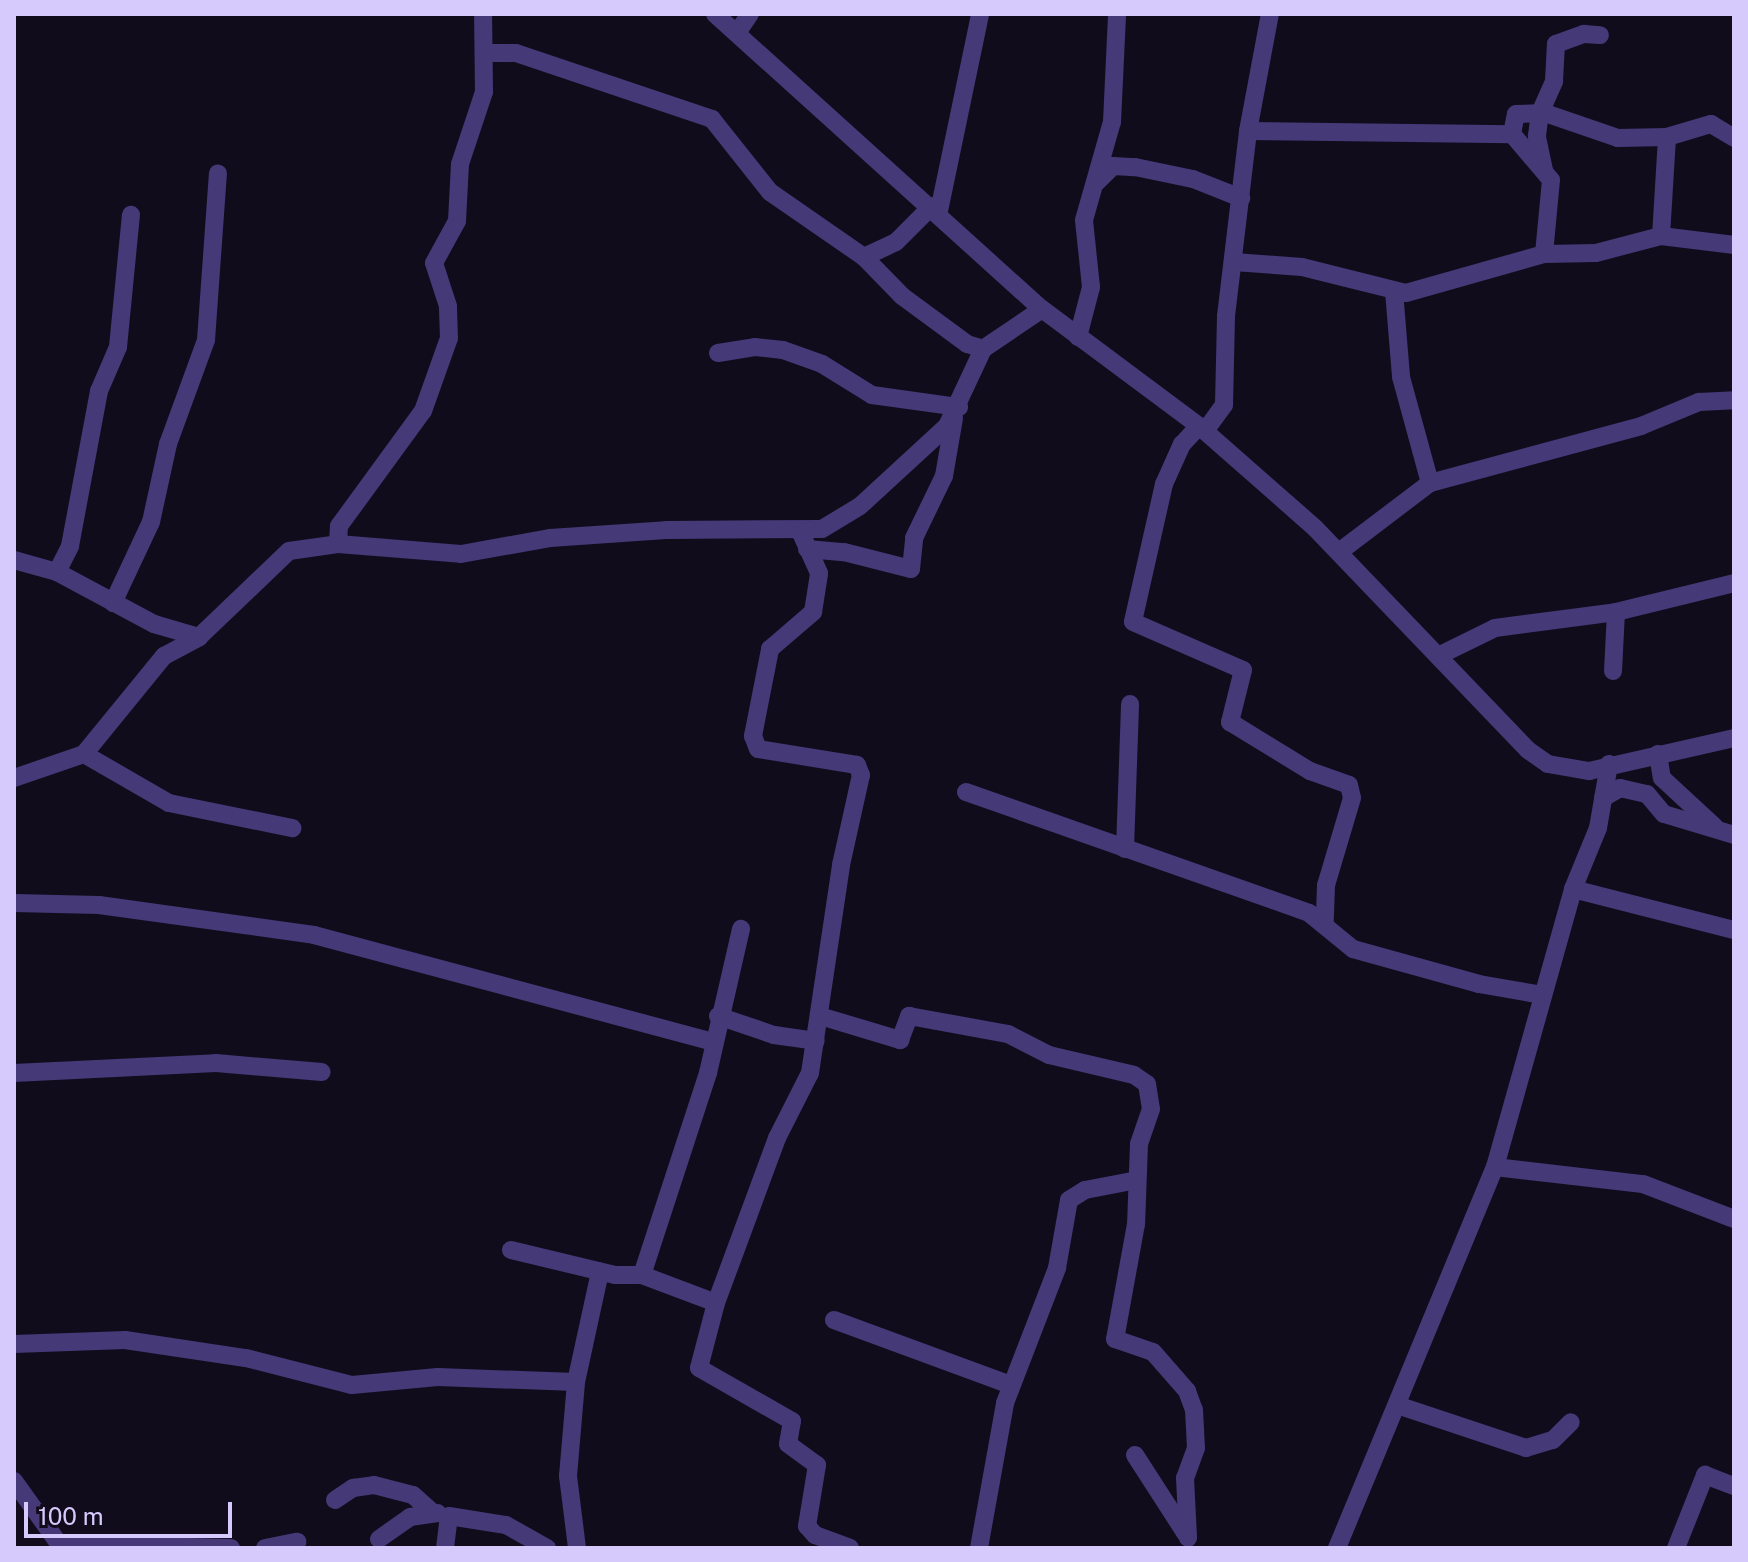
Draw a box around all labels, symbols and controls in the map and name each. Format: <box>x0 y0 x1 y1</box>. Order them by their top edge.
scale bar <box>28 1486 236 1536</box>
text: 100 m <box>38 1502 104 1530</box>

